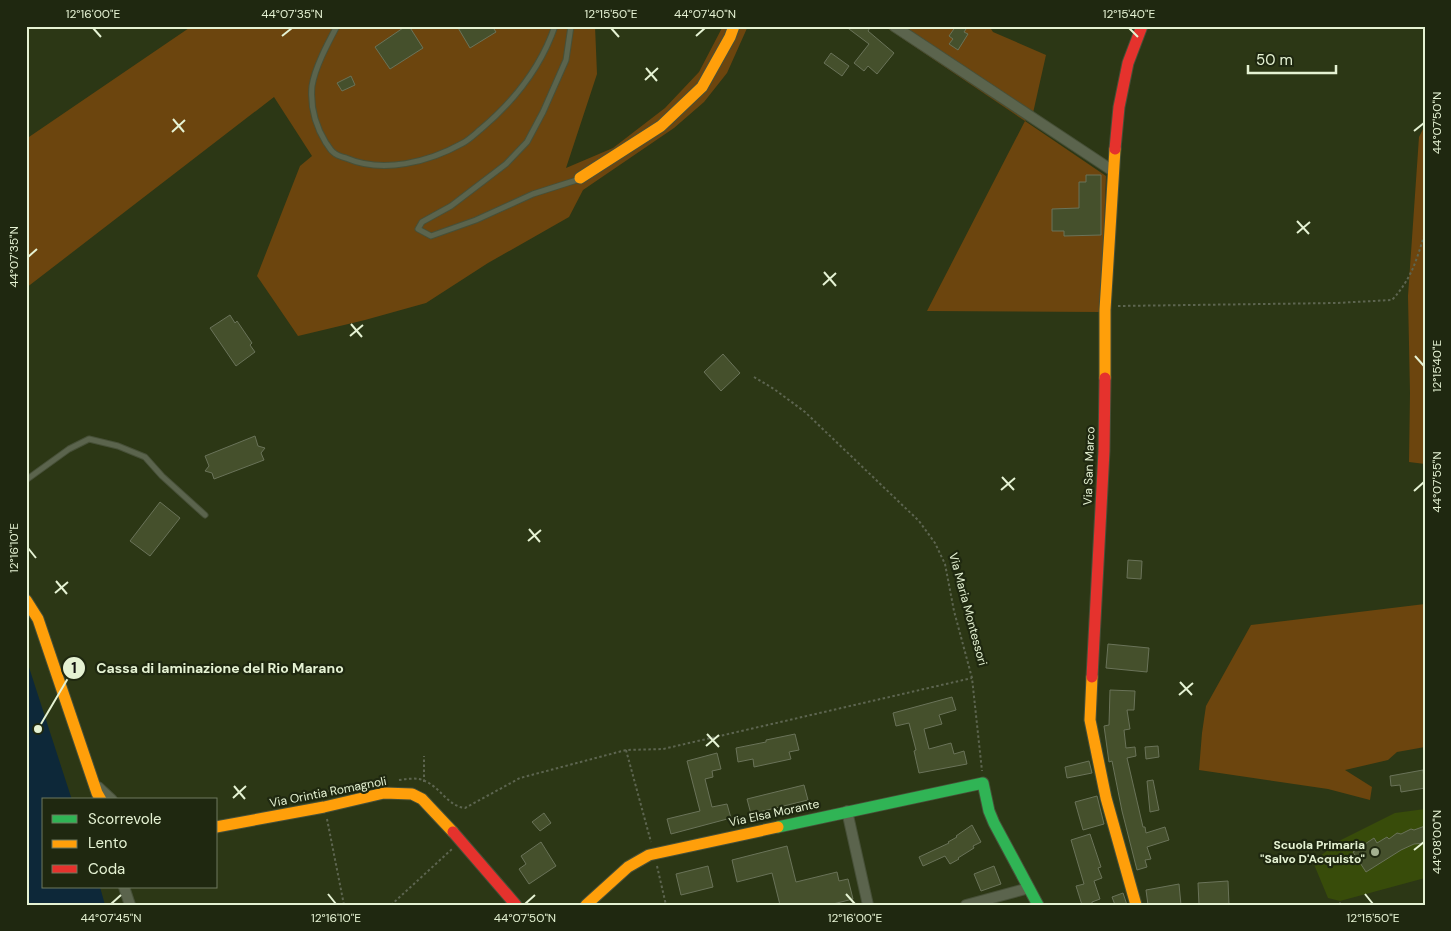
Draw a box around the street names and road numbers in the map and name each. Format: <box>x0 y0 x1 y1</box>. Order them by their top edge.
street label: Via San Marco <box>1080 426 1098 506</box>
street label: Via Maria Montessori <box>945 551 991 667</box>
street label: Via Orintia Romagnoli <box>268 773 388 811</box>
street label: Via Elsa Morante <box>727 796 821 830</box>

